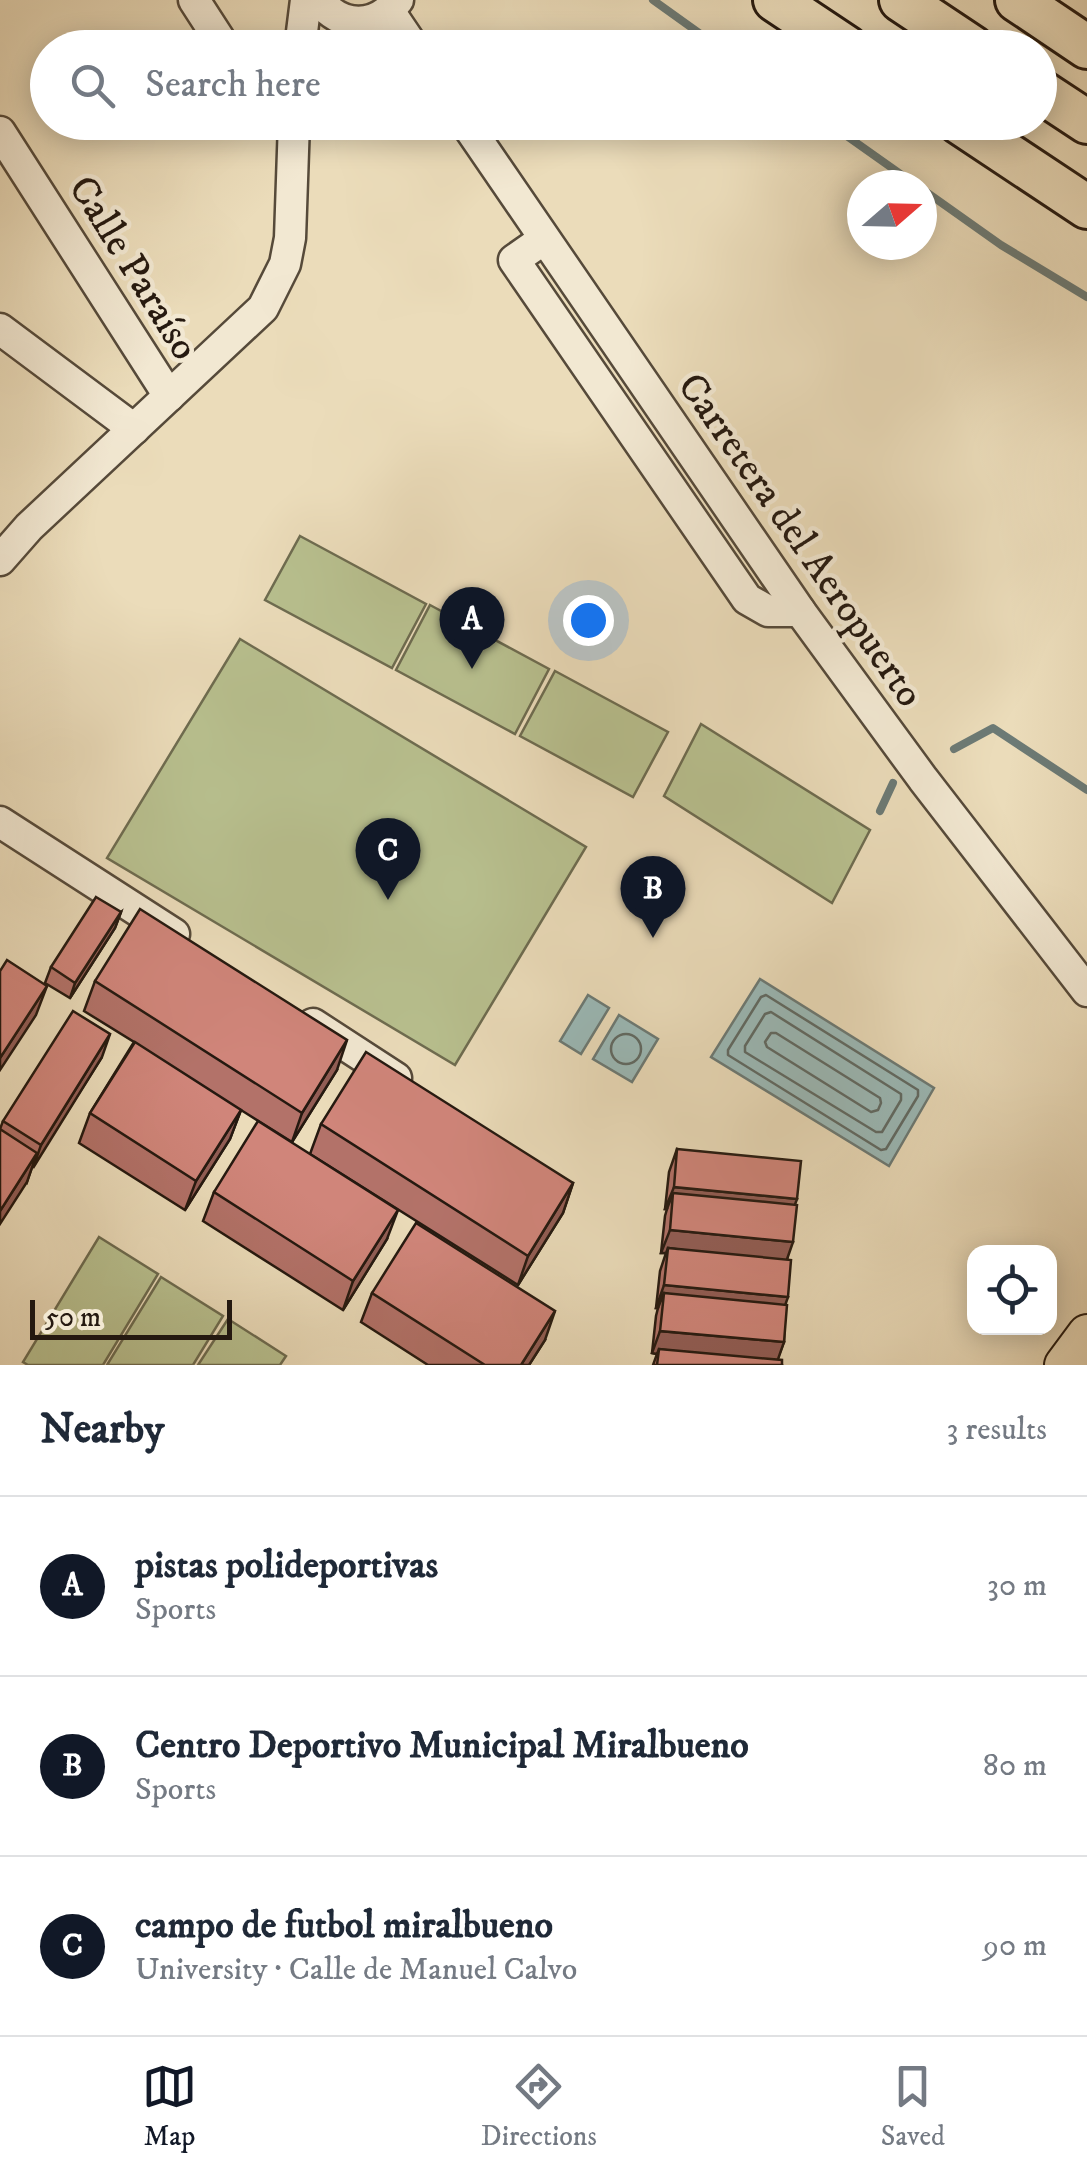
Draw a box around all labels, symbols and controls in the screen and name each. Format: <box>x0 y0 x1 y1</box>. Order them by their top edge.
search box <box>30 30 1057 140</box>
icon: search <box>65 58 120 113</box>
text: Search here <box>145 61 321 109</box>
street label: Calle Paraíso <box>56 167 209 370</box>
north arrow <box>847 170 937 260</box>
street label: Carretera del Aeropuerto <box>665 364 934 717</box>
pin: A <box>440 586 504 669</box>
your location <box>563 595 614 646</box>
pin: C <box>356 818 420 900</box>
pin: B <box>620 856 686 938</box>
map controls <box>967 1245 1057 1335</box>
button: locate <box>967 1245 1057 1335</box>
scale bar <box>30 1295 232 1340</box>
text: 50 m <box>45 1300 101 1335</box>
text: Nearby <box>40 1404 164 1456</box>
text: 3 results <box>946 1410 1047 1450</box>
text: pistas polideportivas <box>135 1542 438 1590</box>
text: A <box>62 1566 83 1606</box>
text: 30 m <box>987 1566 1047 1606</box>
text: Sports <box>135 1590 216 1630</box>
text: Centro Deportivo Municipal Miralbueno <box>135 1722 749 1770</box>
text: B <box>62 1746 83 1786</box>
text: 80 m <box>983 1746 1047 1786</box>
text: Sports <box>135 1770 216 1810</box>
text: campo de futbol miralbueno <box>135 1902 553 1950</box>
text: C <box>62 1926 83 1966</box>
text: 90 m <box>983 1926 1047 1966</box>
text: University · Calle de Manuel Calvo <box>135 1950 577 1990</box>
tab: Map <box>142 2059 197 2154</box>
tab: Directions <box>481 2059 597 2154</box>
tab: Saved <box>881 2059 945 2154</box>

